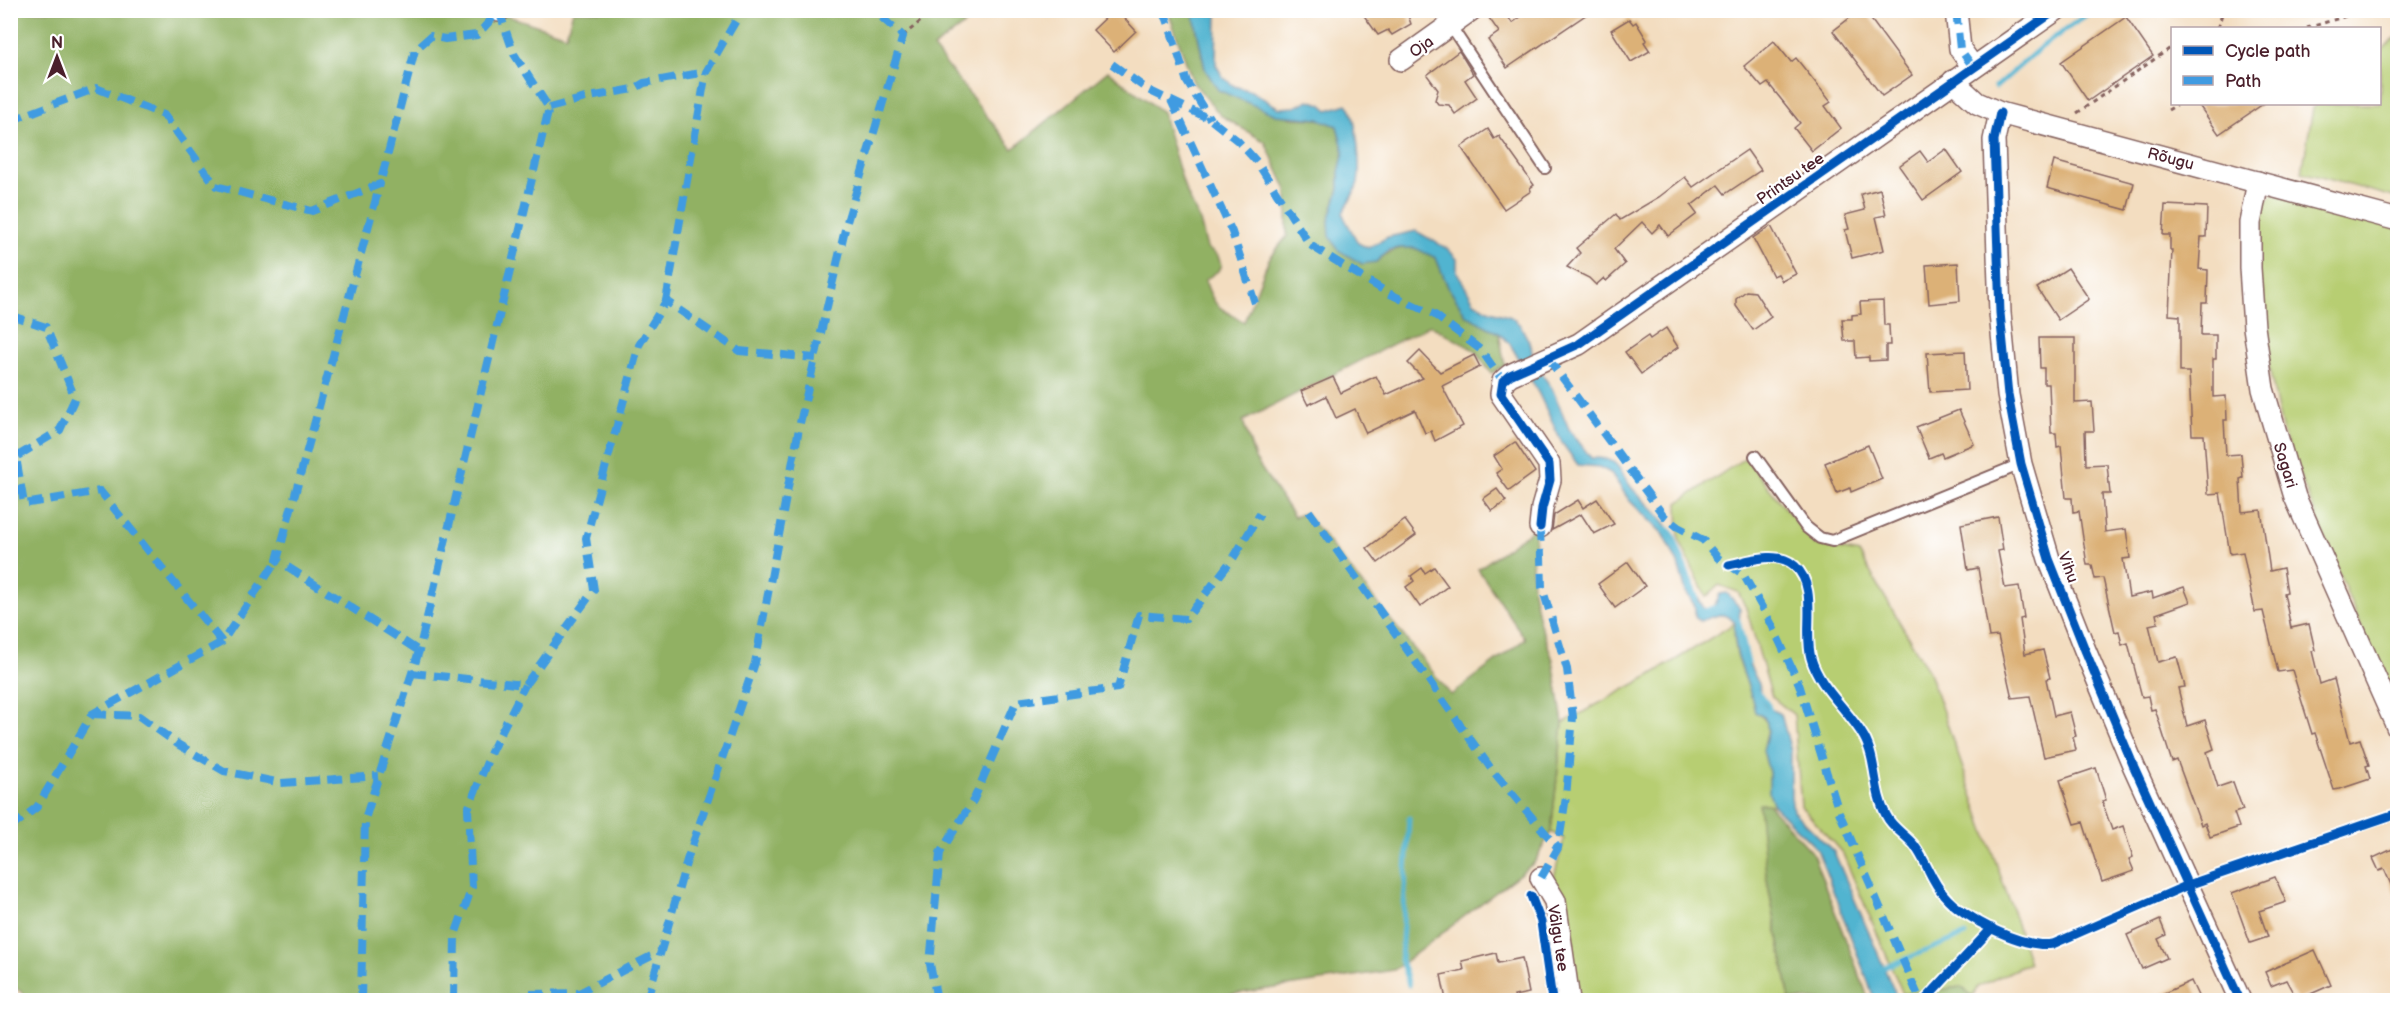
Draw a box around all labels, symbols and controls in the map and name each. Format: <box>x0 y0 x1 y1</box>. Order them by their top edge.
north arrow <box>27 27 87 87</box>
legend <box>2171 27 2381 105</box>
street label: Oja <box>1406 32 1438 62</box>
text: N <box>51 34 63 53</box>
text: Cycle path <box>2225 41 2311 62</box>
text: Path <box>2225 71 2261 92</box>
street label: Rõugu <box>2145 144 2196 175</box>
street label: Printsu tee <box>1753 149 1829 209</box>
street label: Sagari <box>2269 440 2300 490</box>
street label: Vihu <box>2053 550 2082 585</box>
street label: Välgu tee <box>1543 904 1572 973</box>

